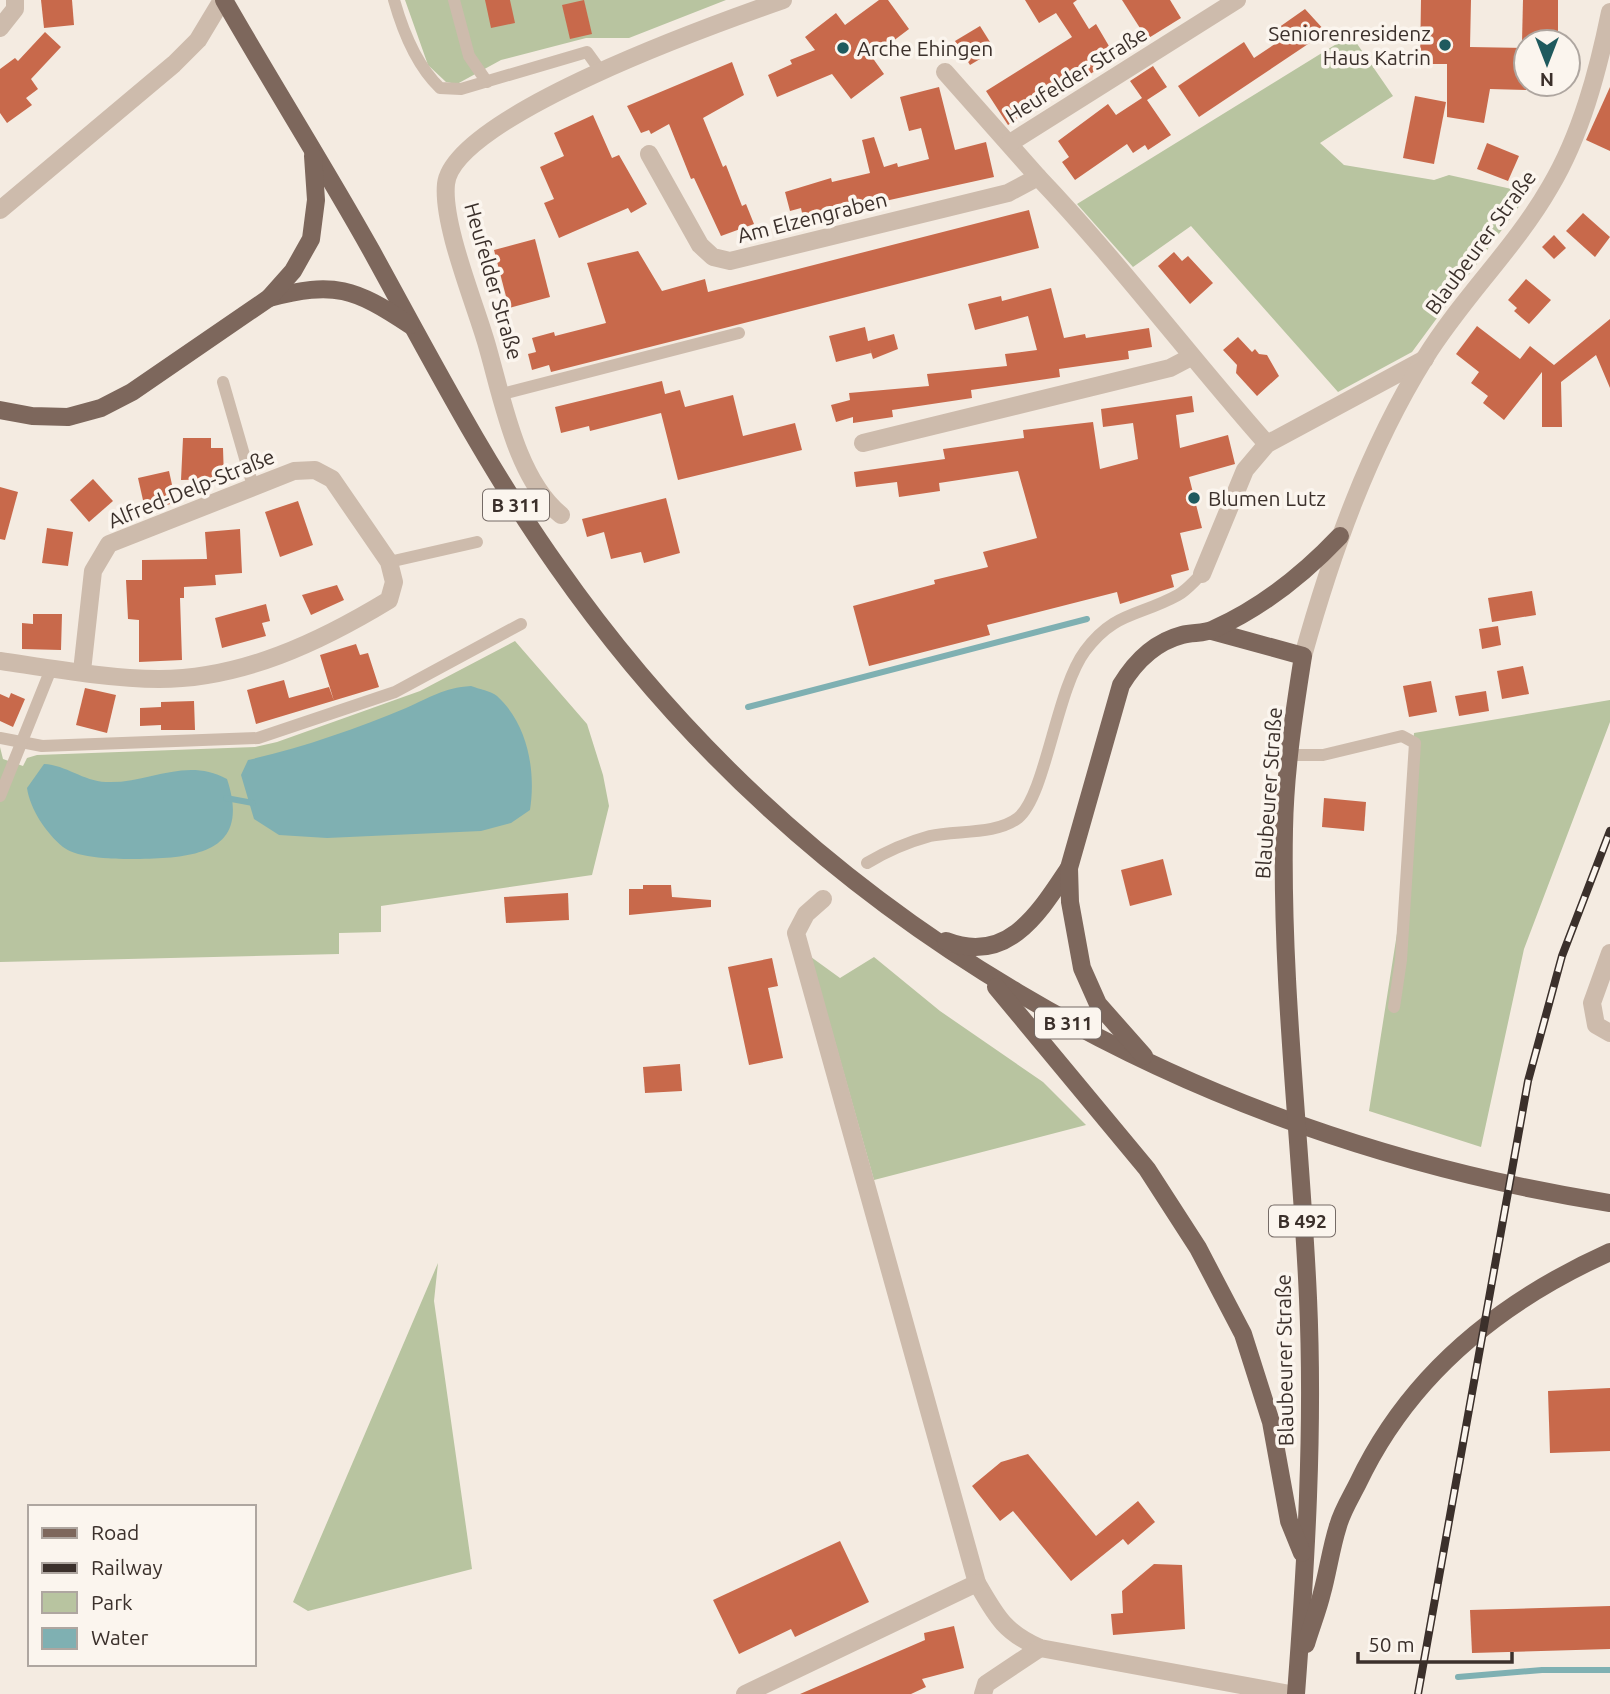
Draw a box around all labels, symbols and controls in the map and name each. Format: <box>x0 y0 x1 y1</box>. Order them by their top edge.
street label: Heufelder Straße <box>1001 21 1151 127</box>
place label: Seniorenresidenz Haus Katrin <box>1268 21 1431 69</box>
north arrow <box>1512 28 1582 98</box>
place label: Arche Ehingen <box>857 36 993 60</box>
marker: Seniorenresidenz Haus Katrin <box>1437 37 1453 53</box>
marker: Arche Ehingen <box>835 40 851 56</box>
text: N <box>1540 69 1554 91</box>
street label: Blaubeurer Straße <box>1420 165 1540 319</box>
street label: Am Elzengraben <box>735 187 889 247</box>
street label: Heufelder Straße <box>460 200 528 362</box>
street label: Alfred-Delp-Straße <box>104 444 278 532</box>
place label: Blumen Lutz <box>1208 486 1326 510</box>
road number: B 311 <box>483 490 549 520</box>
marker: Blumen Lutz <box>1186 490 1202 506</box>
street label: Blaubeurer Straße <box>1250 706 1286 880</box>
road number: B 311 <box>1035 1007 1101 1038</box>
road number: B 492 <box>1269 1205 1335 1236</box>
street label: Blaubeurer Straße <box>1271 1274 1297 1446</box>
legend <box>28 1505 256 1666</box>
text: Road <box>91 1520 139 1544</box>
text: Railway <box>91 1555 163 1579</box>
text: Park <box>91 1590 133 1614</box>
scale bar <box>1358 1620 1512 1664</box>
text: Water <box>91 1625 149 1649</box>
text: 50 m <box>1368 1632 1415 1656</box>

